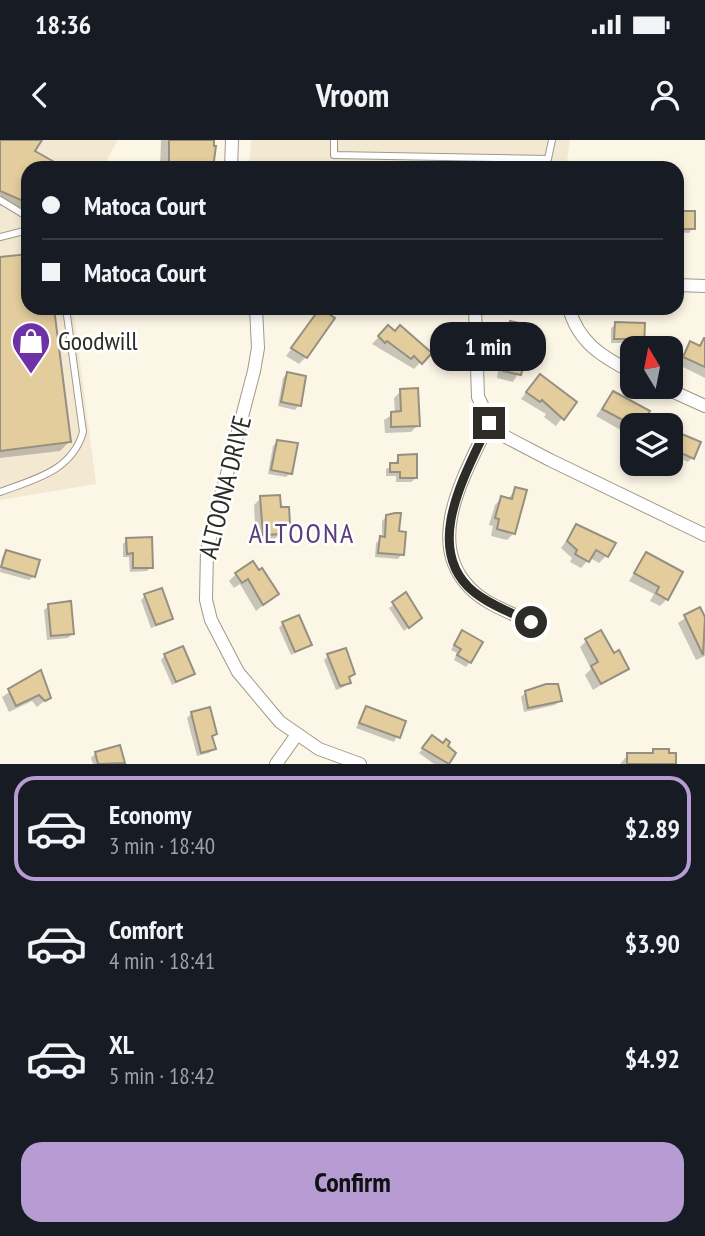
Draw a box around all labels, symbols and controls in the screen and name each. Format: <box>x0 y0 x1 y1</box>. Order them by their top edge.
text: 18:36 <box>35 8 91 41</box>
text: Vroom <box>316 74 389 116</box>
icon: back <box>21 76 59 114</box>
icon: person <box>646 76 684 114</box>
text: Matoca Court <box>84 189 206 222</box>
text: Matoca Court <box>84 256 206 289</box>
shop icon: Goodwill <box>10 320 52 375</box>
callout: 1 min <box>431 322 547 370</box>
place label: Goodwill <box>58 324 138 357</box>
text: 1 min <box>465 332 511 361</box>
north arrow <box>620 336 682 399</box>
map controls <box>620 336 683 476</box>
route end <box>473 407 505 439</box>
street label: ALTOONA DRIVE <box>191 412 258 562</box>
button: layers <box>620 413 683 476</box>
district label: ALTOONA <box>249 514 355 551</box>
route start <box>515 606 547 638</box>
icon: car <box>25 797 88 860</box>
text: Economy <box>109 798 191 831</box>
text: $2.89 <box>625 812 680 845</box>
text: 3 min · 18:40 <box>109 831 215 860</box>
icon: car <box>25 912 88 975</box>
text: Comfort <box>109 913 183 946</box>
text: $3.90 <box>625 927 680 960</box>
text: 4 min · 18:41 <box>109 946 215 975</box>
icon: car <box>25 1027 88 1090</box>
text: XL <box>109 1028 134 1061</box>
text: $4.92 <box>625 1042 680 1075</box>
text: 5 min · 18:42 <box>109 1061 215 1090</box>
button: Confirm <box>21 1142 684 1222</box>

